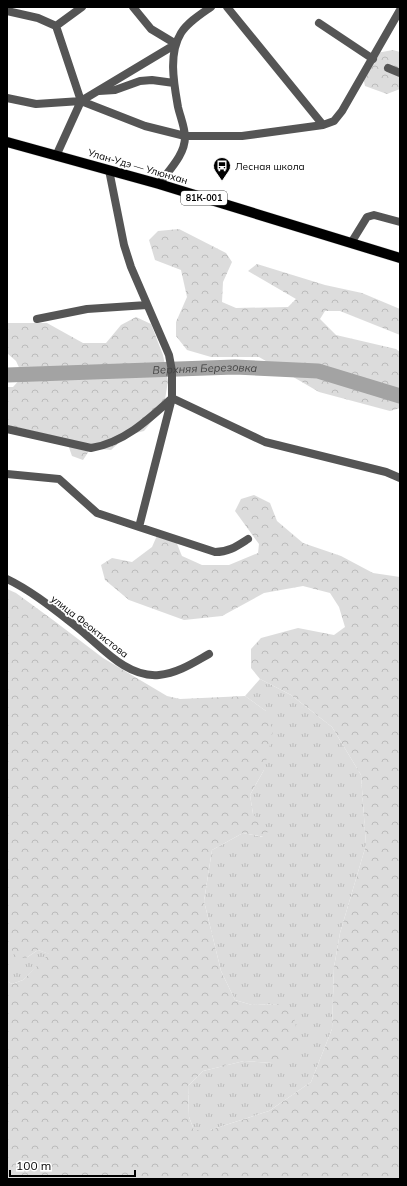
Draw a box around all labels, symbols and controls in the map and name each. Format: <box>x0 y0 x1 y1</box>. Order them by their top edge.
street label: Улан-Удэ — Улюнхан <box>85 146 189 187</box>
bus stop icon: Лесная школа <box>212 156 232 181</box>
place label: Лесная школа <box>235 160 305 173</box>
road number: 81К-001 <box>181 191 227 205</box>
water label: Верхняя Березовка <box>152 360 258 377</box>
street label: улица Феоктистова <box>48 592 131 661</box>
scale bar <box>10 1152 135 1178</box>
text: 100 m <box>16 1158 51 1173</box>

